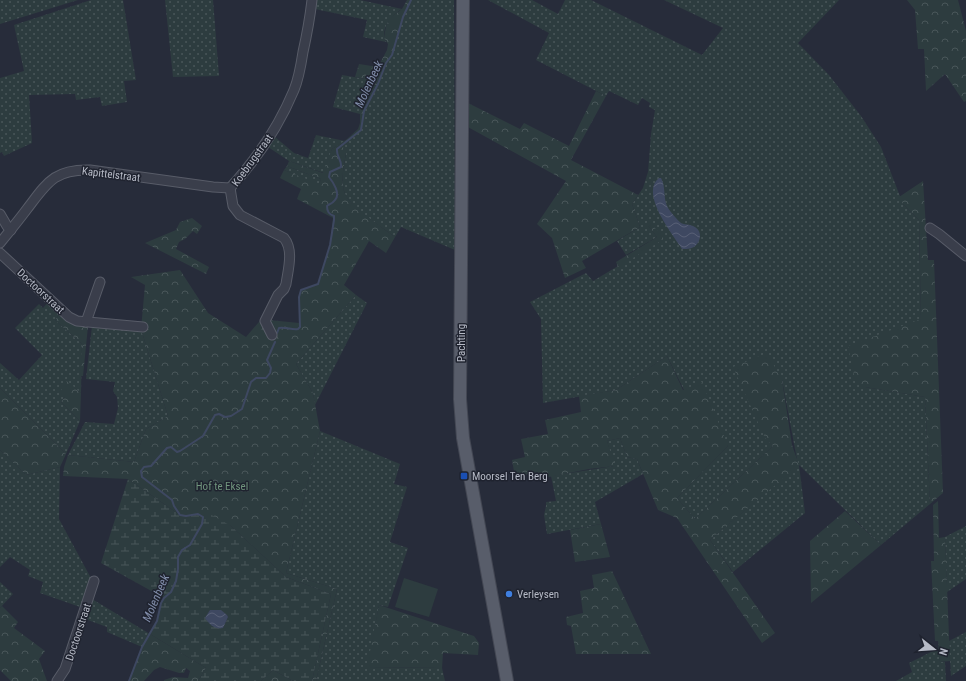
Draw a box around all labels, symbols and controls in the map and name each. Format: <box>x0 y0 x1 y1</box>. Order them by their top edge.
water label: Molenbeek <box>352 58 386 110</box>
street label: Koebrugstraat <box>229 132 276 189</box>
street label: Kapittelstraat <box>81 164 141 185</box>
street label: Doctoorstraat <box>14 266 67 316</box>
street label: Pachting <box>455 324 468 362</box>
place label: Moorsel Ten Berg <box>472 470 548 483</box>
marker: Moorsel Ten Berg <box>459 471 469 481</box>
park label: Hof te Eksel <box>196 480 248 493</box>
water label: Molenbeek <box>140 571 173 624</box>
place label: Verleysen <box>517 588 559 601</box>
marker: Verleysen <box>504 589 514 599</box>
street label: Doctoorstraat <box>63 602 94 663</box>
north arrow <box>914 629 954 669</box>
text: N <box>936 647 950 657</box>

